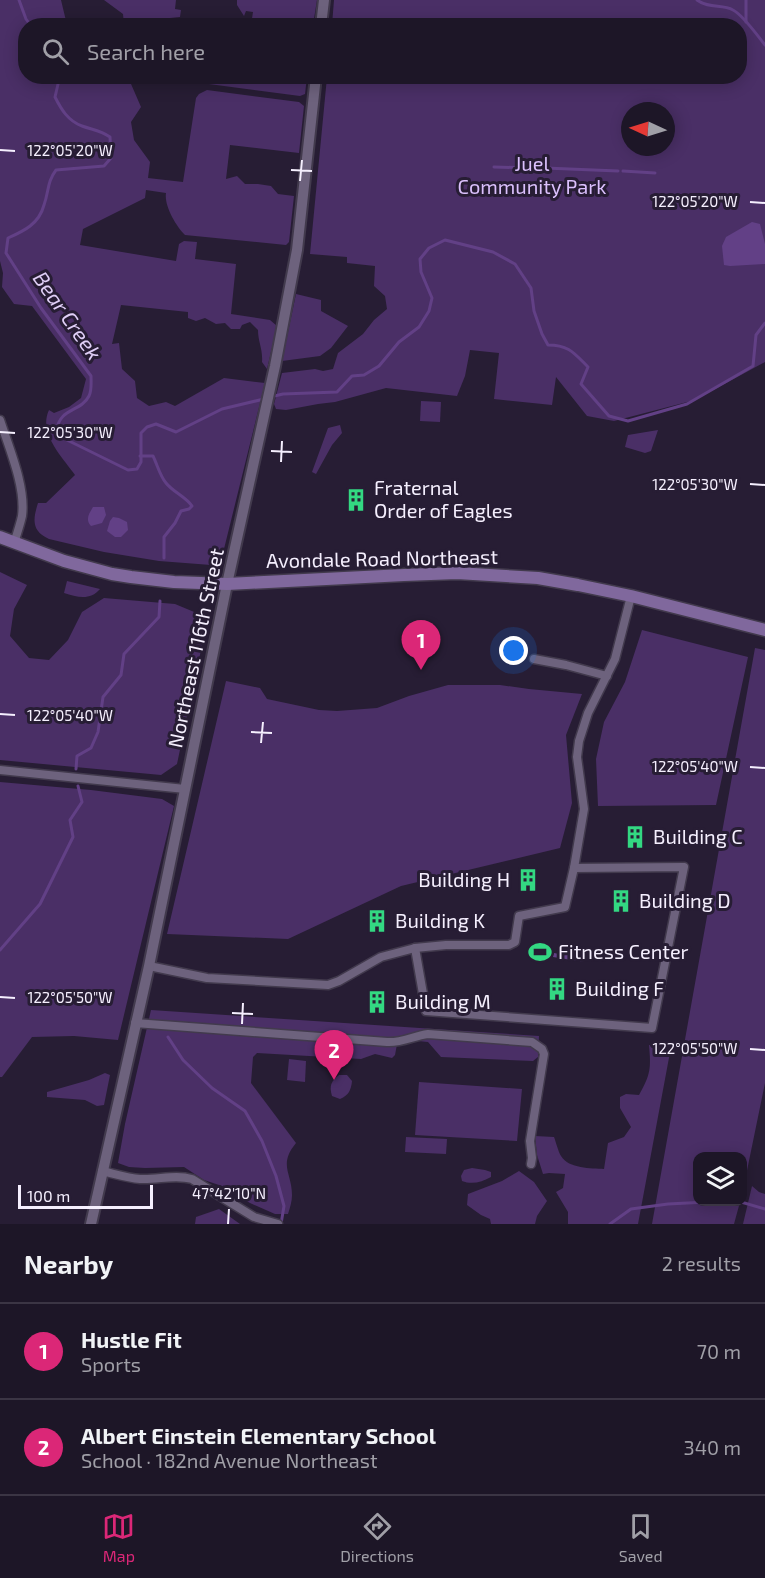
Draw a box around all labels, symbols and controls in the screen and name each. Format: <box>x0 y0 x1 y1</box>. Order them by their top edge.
search box <box>18 18 747 84</box>
icon: search <box>39 35 72 68</box>
text: Search here <box>87 38 205 64</box>
north arrow <box>621 102 675 156</box>
text: 122°05'20"W <box>27 141 113 159</box>
park label: Juel Community Park <box>458 151 606 198</box>
text: 122°05'20"W <box>652 192 738 210</box>
water label: Bear Creek <box>29 266 108 364</box>
text: 122°05'30"W <box>27 423 113 441</box>
place label: Fraternal Order of Eagles <box>374 475 513 522</box>
text: 122°05'30"W <box>652 475 738 493</box>
building icon: Fraternal Order of Eagles <box>343 487 369 513</box>
street label: Avondale Road Northeast <box>266 544 498 572</box>
street label: Northeast 116th Street <box>162 545 228 750</box>
pin: 1 <box>402 620 440 670</box>
your location <box>499 636 528 665</box>
text: 122°05'40"W <box>27 706 113 724</box>
text: 122°05'40"W <box>652 757 738 775</box>
building icon: Building C <box>622 824 648 850</box>
place label: Building C <box>653 824 743 848</box>
place label: Building H <box>418 867 510 891</box>
building icon: Building H <box>515 867 541 893</box>
building icon: Building D <box>608 888 634 914</box>
place label: Building D <box>639 888 731 912</box>
building icon: Building K <box>364 908 390 934</box>
place label: Building K <box>395 908 485 932</box>
sports icon: Fitness Center <box>527 939 553 965</box>
place label: Fitness Center <box>558 939 689 963</box>
building icon: Building F <box>544 976 570 1002</box>
place label: Building F <box>575 976 664 1000</box>
text: 122°05'50"W <box>27 988 113 1006</box>
building icon: Building M <box>364 989 390 1015</box>
place label: Building M <box>395 989 491 1013</box>
pin: 2 <box>314 1030 354 1080</box>
text: 122°05'50"W <box>652 1039 738 1057</box>
map controls <box>693 1152 747 1206</box>
button: layers <box>693 1152 747 1206</box>
scale bar <box>18 1182 153 1210</box>
text: 47°42'10"N <box>192 1184 266 1202</box>
text: 100 m <box>27 1186 70 1205</box>
text: Nearby <box>24 1248 113 1279</box>
text: 2 results <box>662 1251 741 1275</box>
text: Hustle Fit <box>81 1326 182 1352</box>
text: 1 <box>39 1339 48 1363</box>
text: 70 m <box>697 1339 741 1363</box>
text: Sports <box>81 1352 141 1376</box>
text: Albert Einstein Elementary School <box>81 1422 436 1448</box>
text: 2 <box>38 1435 49 1459</box>
text: 340 m <box>684 1435 741 1459</box>
text: School · 182nd Avenue Northeast <box>81 1448 378 1472</box>
tab: Map <box>102 1510 135 1565</box>
tab: Directions <box>340 1510 414 1565</box>
tab: Saved <box>619 1510 663 1565</box>

